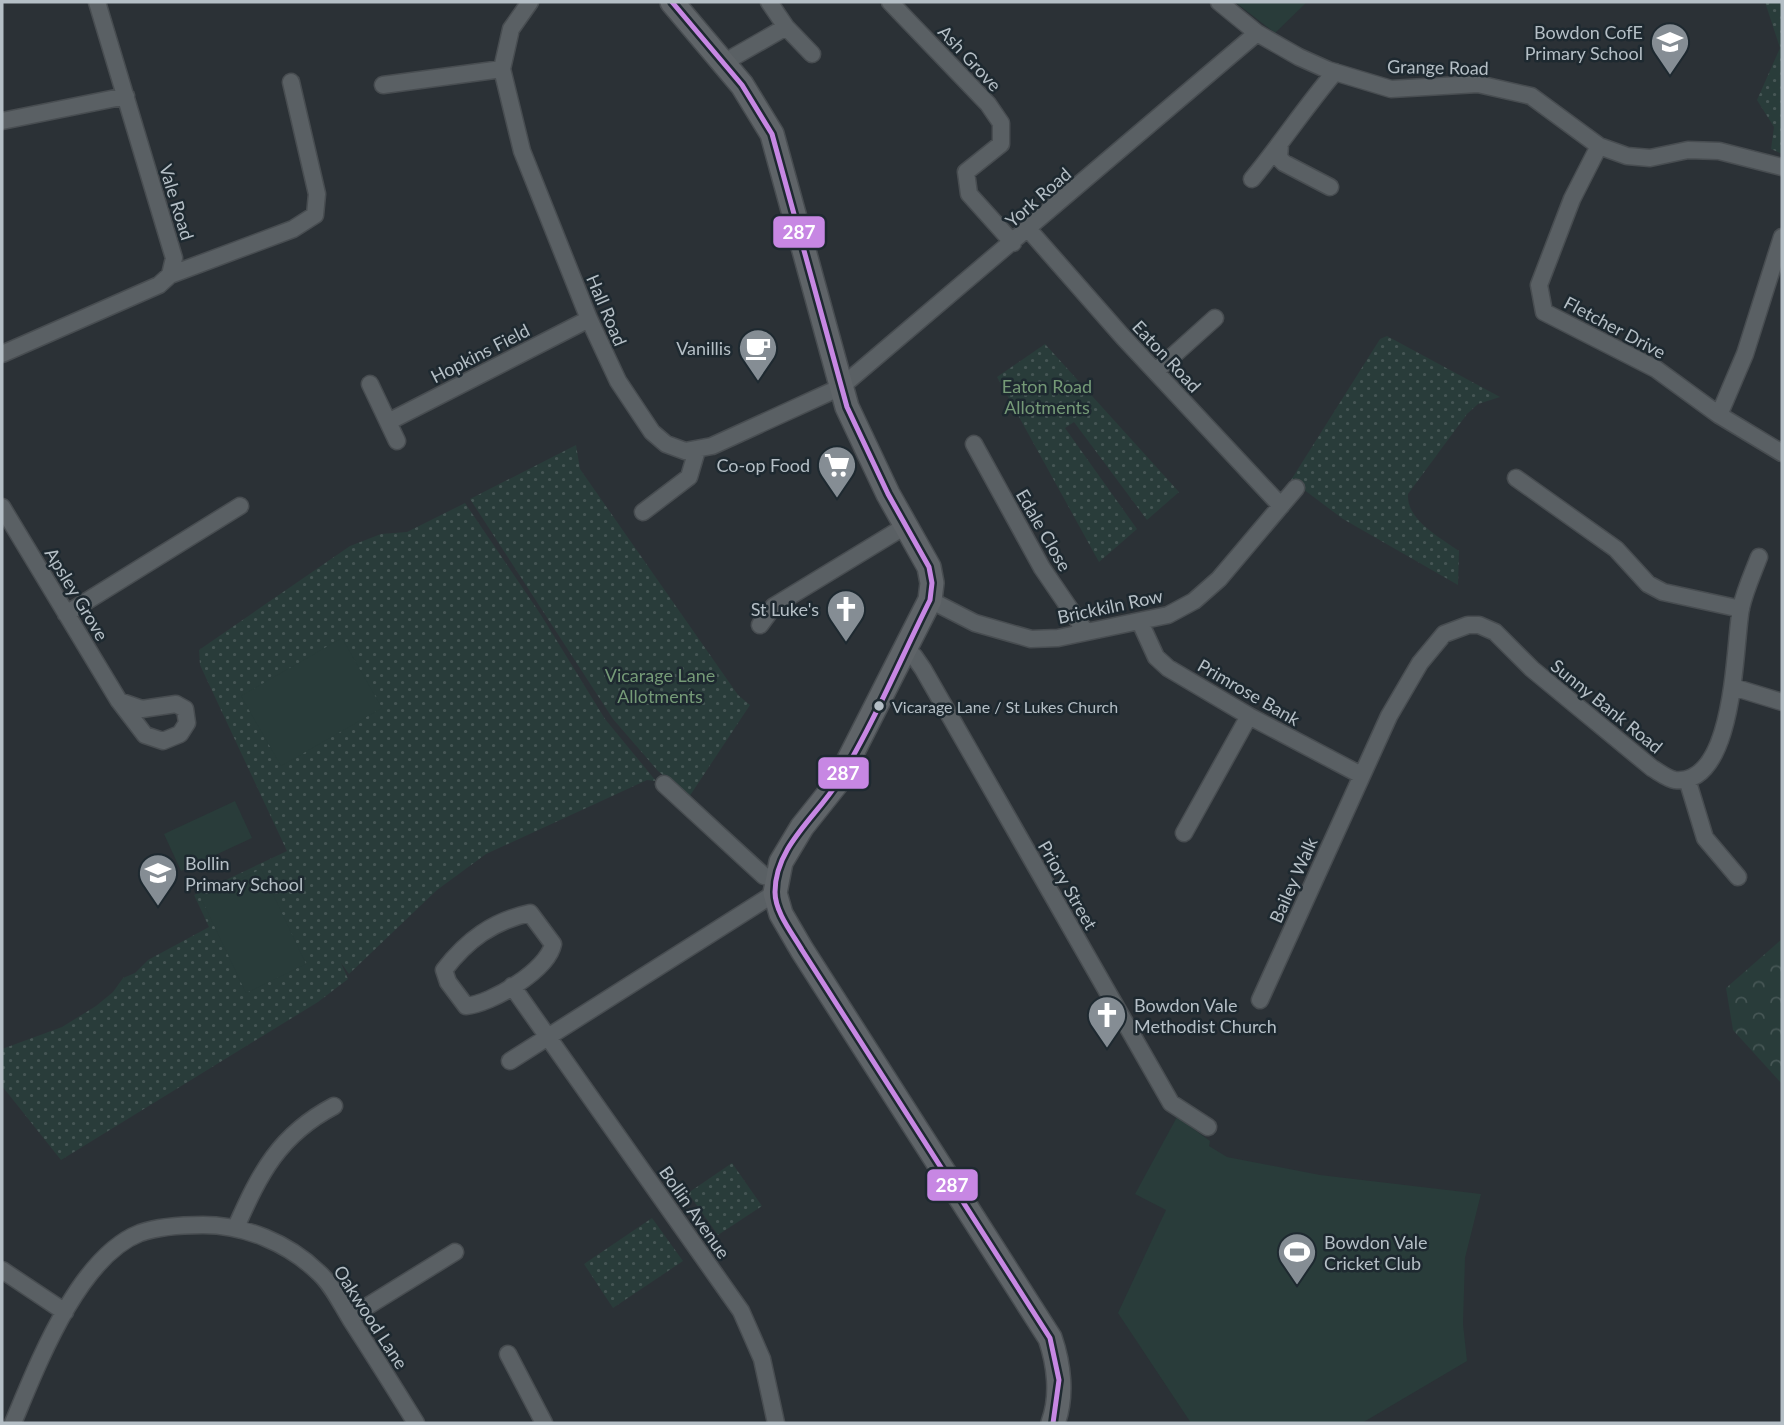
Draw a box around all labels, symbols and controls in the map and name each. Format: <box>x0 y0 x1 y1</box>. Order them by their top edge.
street label: Ash Grove <box>934 20 1006 96</box>
place label: Bowdon CofE Primary School <box>1525 21 1643 64</box>
school or university icon: Bowdon CofE Primary School <box>1649 21 1691 76</box>
street label: Grange Road <box>1387 55 1489 79</box>
street label: Vale Road <box>155 161 199 243</box>
street label: York Road <box>1001 163 1075 231</box>
line badge: 287 <box>772 215 826 249</box>
text: 287 <box>782 220 816 243</box>
street label: Hall Road <box>582 271 632 349</box>
street label: Fletcher Drive <box>1560 291 1670 363</box>
street label: Eaton Road <box>1128 315 1206 397</box>
street label: Hopkins Field <box>427 319 533 387</box>
cafe icon: Vanillis <box>737 327 779 382</box>
place label: Vanillis <box>676 337 731 359</box>
park label: Eaton Road Allotments <box>1002 375 1092 418</box>
supermarket icon: Co-op Food <box>816 444 858 499</box>
place label: Co-op Food <box>716 454 810 476</box>
street label: Edale Close <box>1012 485 1076 575</box>
street label: Apsley Grove <box>41 543 113 645</box>
street label: Brickkiln Row <box>1055 584 1165 628</box>
church icon: St Luke's <box>825 588 867 643</box>
place label: St Luke's <box>751 598 819 620</box>
street label: Primrose Bank <box>1194 654 1305 731</box>
street label: Sunny Bank Road <box>1547 654 1667 758</box>
park label: Vicarage Lane Allotments <box>605 664 715 707</box>
place label: Vicarage Lane / St Lukes Church <box>892 697 1118 716</box>
marker: Vicarage Lane / St Lukes Church <box>872 699 886 713</box>
line badge: 287 <box>817 756 870 790</box>
text: 287 <box>826 761 860 784</box>
street label: Bailey Walk <box>1264 833 1322 926</box>
street label: Priory Street <box>1034 837 1103 934</box>
school or university icon: Bollin Primary School <box>137 852 179 907</box>
place label: Bollin Primary School <box>185 852 303 895</box>
church icon: Bowdon Vale Methodist Church <box>1086 994 1128 1049</box>
place label: Bowdon Vale Methodist Church <box>1134 994 1277 1037</box>
street label: Bollin Avenue <box>655 1161 735 1263</box>
line badge: 287 <box>926 1168 979 1202</box>
text: 287 <box>935 1173 969 1196</box>
sports icon: Bowdon Vale Cricket Club <box>1276 1231 1318 1286</box>
place label: Bowdon Vale Cricket Club <box>1324 1231 1427 1274</box>
street label: Oakwood Lane <box>329 1261 413 1373</box>

